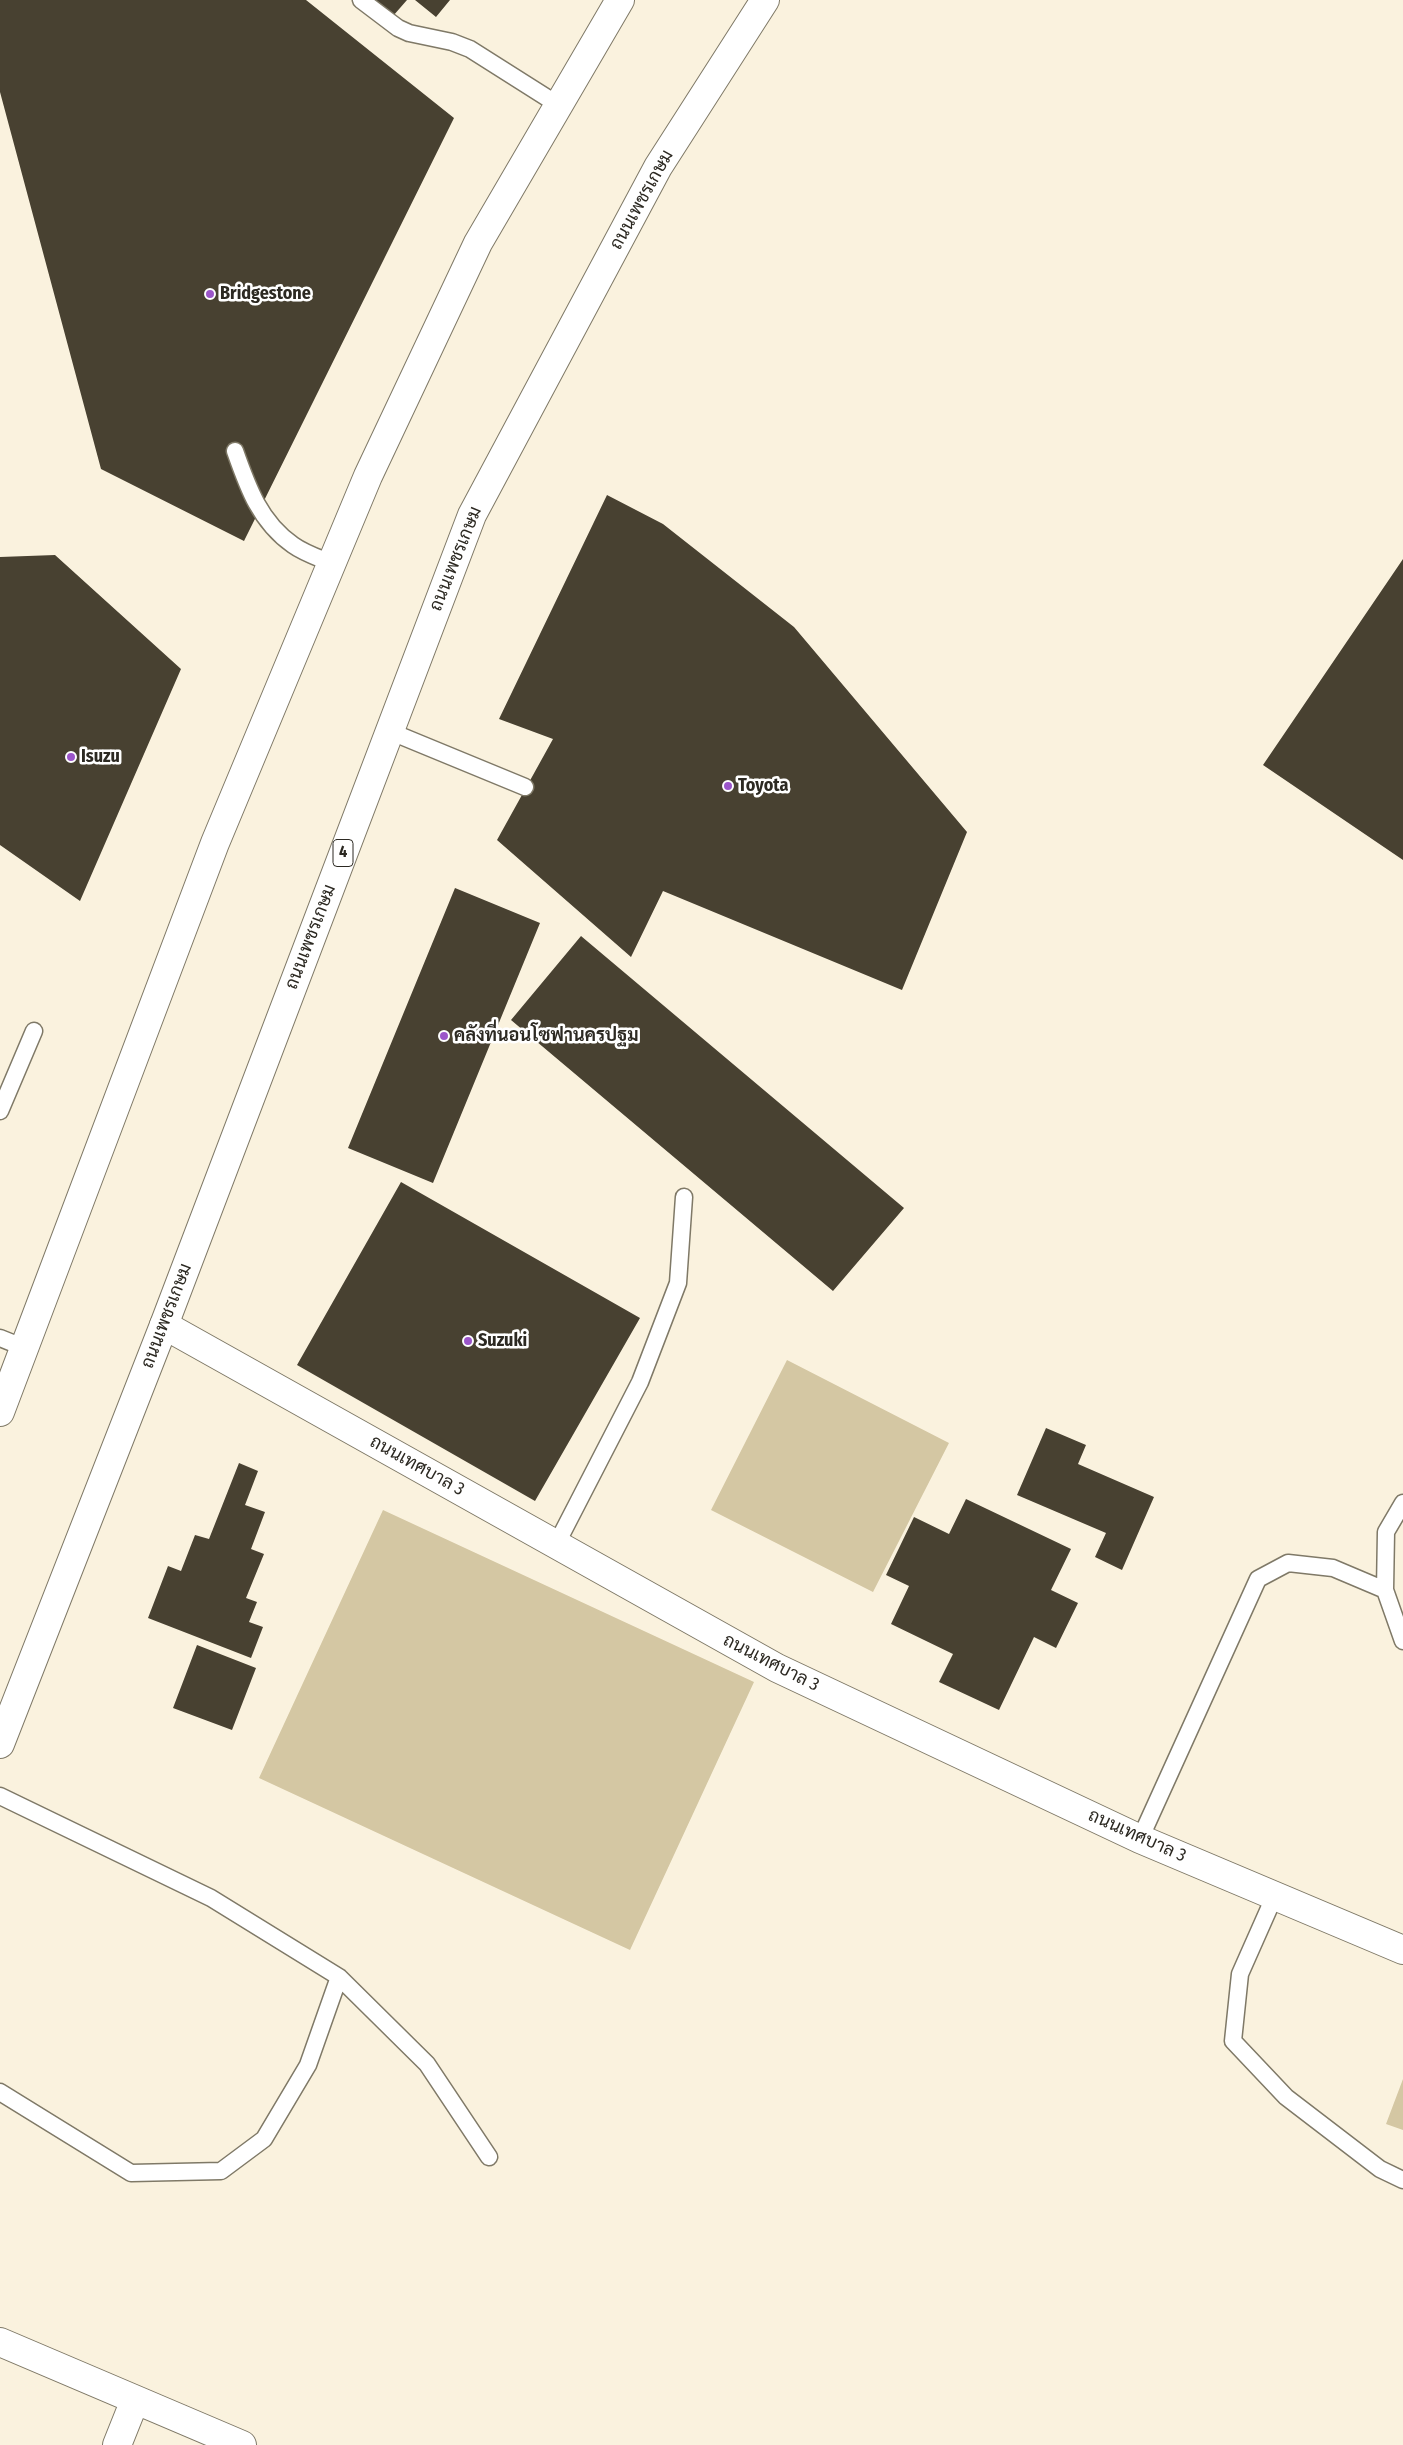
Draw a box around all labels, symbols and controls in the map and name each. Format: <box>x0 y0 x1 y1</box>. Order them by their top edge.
street label: ถนนเพชรเกษม <box>606 146 678 254</box>
place label: Bridgestone <box>220 283 311 305</box>
marker: Bridgestone <box>204 288 216 300</box>
street label: ถนนเพชรเกษม <box>425 504 487 614</box>
place label: Isuzu <box>81 746 120 768</box>
marker: Isuzu <box>65 751 77 763</box>
place label: Toyota <box>738 775 788 797</box>
marker: Toyota <box>722 780 734 792</box>
road number: 4 <box>333 840 353 866</box>
street label: ถนนเพชรเกษม <box>281 881 341 993</box>
place label: คลังที่นอนโซฟานครปฐม <box>454 1025 639 1047</box>
marker: คลังที่นอนโซฟานครปฐม <box>438 1030 450 1042</box>
street label: ถนนเพชรเกษม <box>137 1260 197 1372</box>
place label: Suzuki <box>478 1330 527 1352</box>
marker: Suzuki <box>462 1335 474 1347</box>
street label: ถนนเทศบาล 3 <box>366 1431 468 1501</box>
street label: ถนนเทศบาล 3 <box>719 1630 823 1696</box>
street label: ถนนเทศบาล 3 <box>1085 1805 1189 1867</box>

